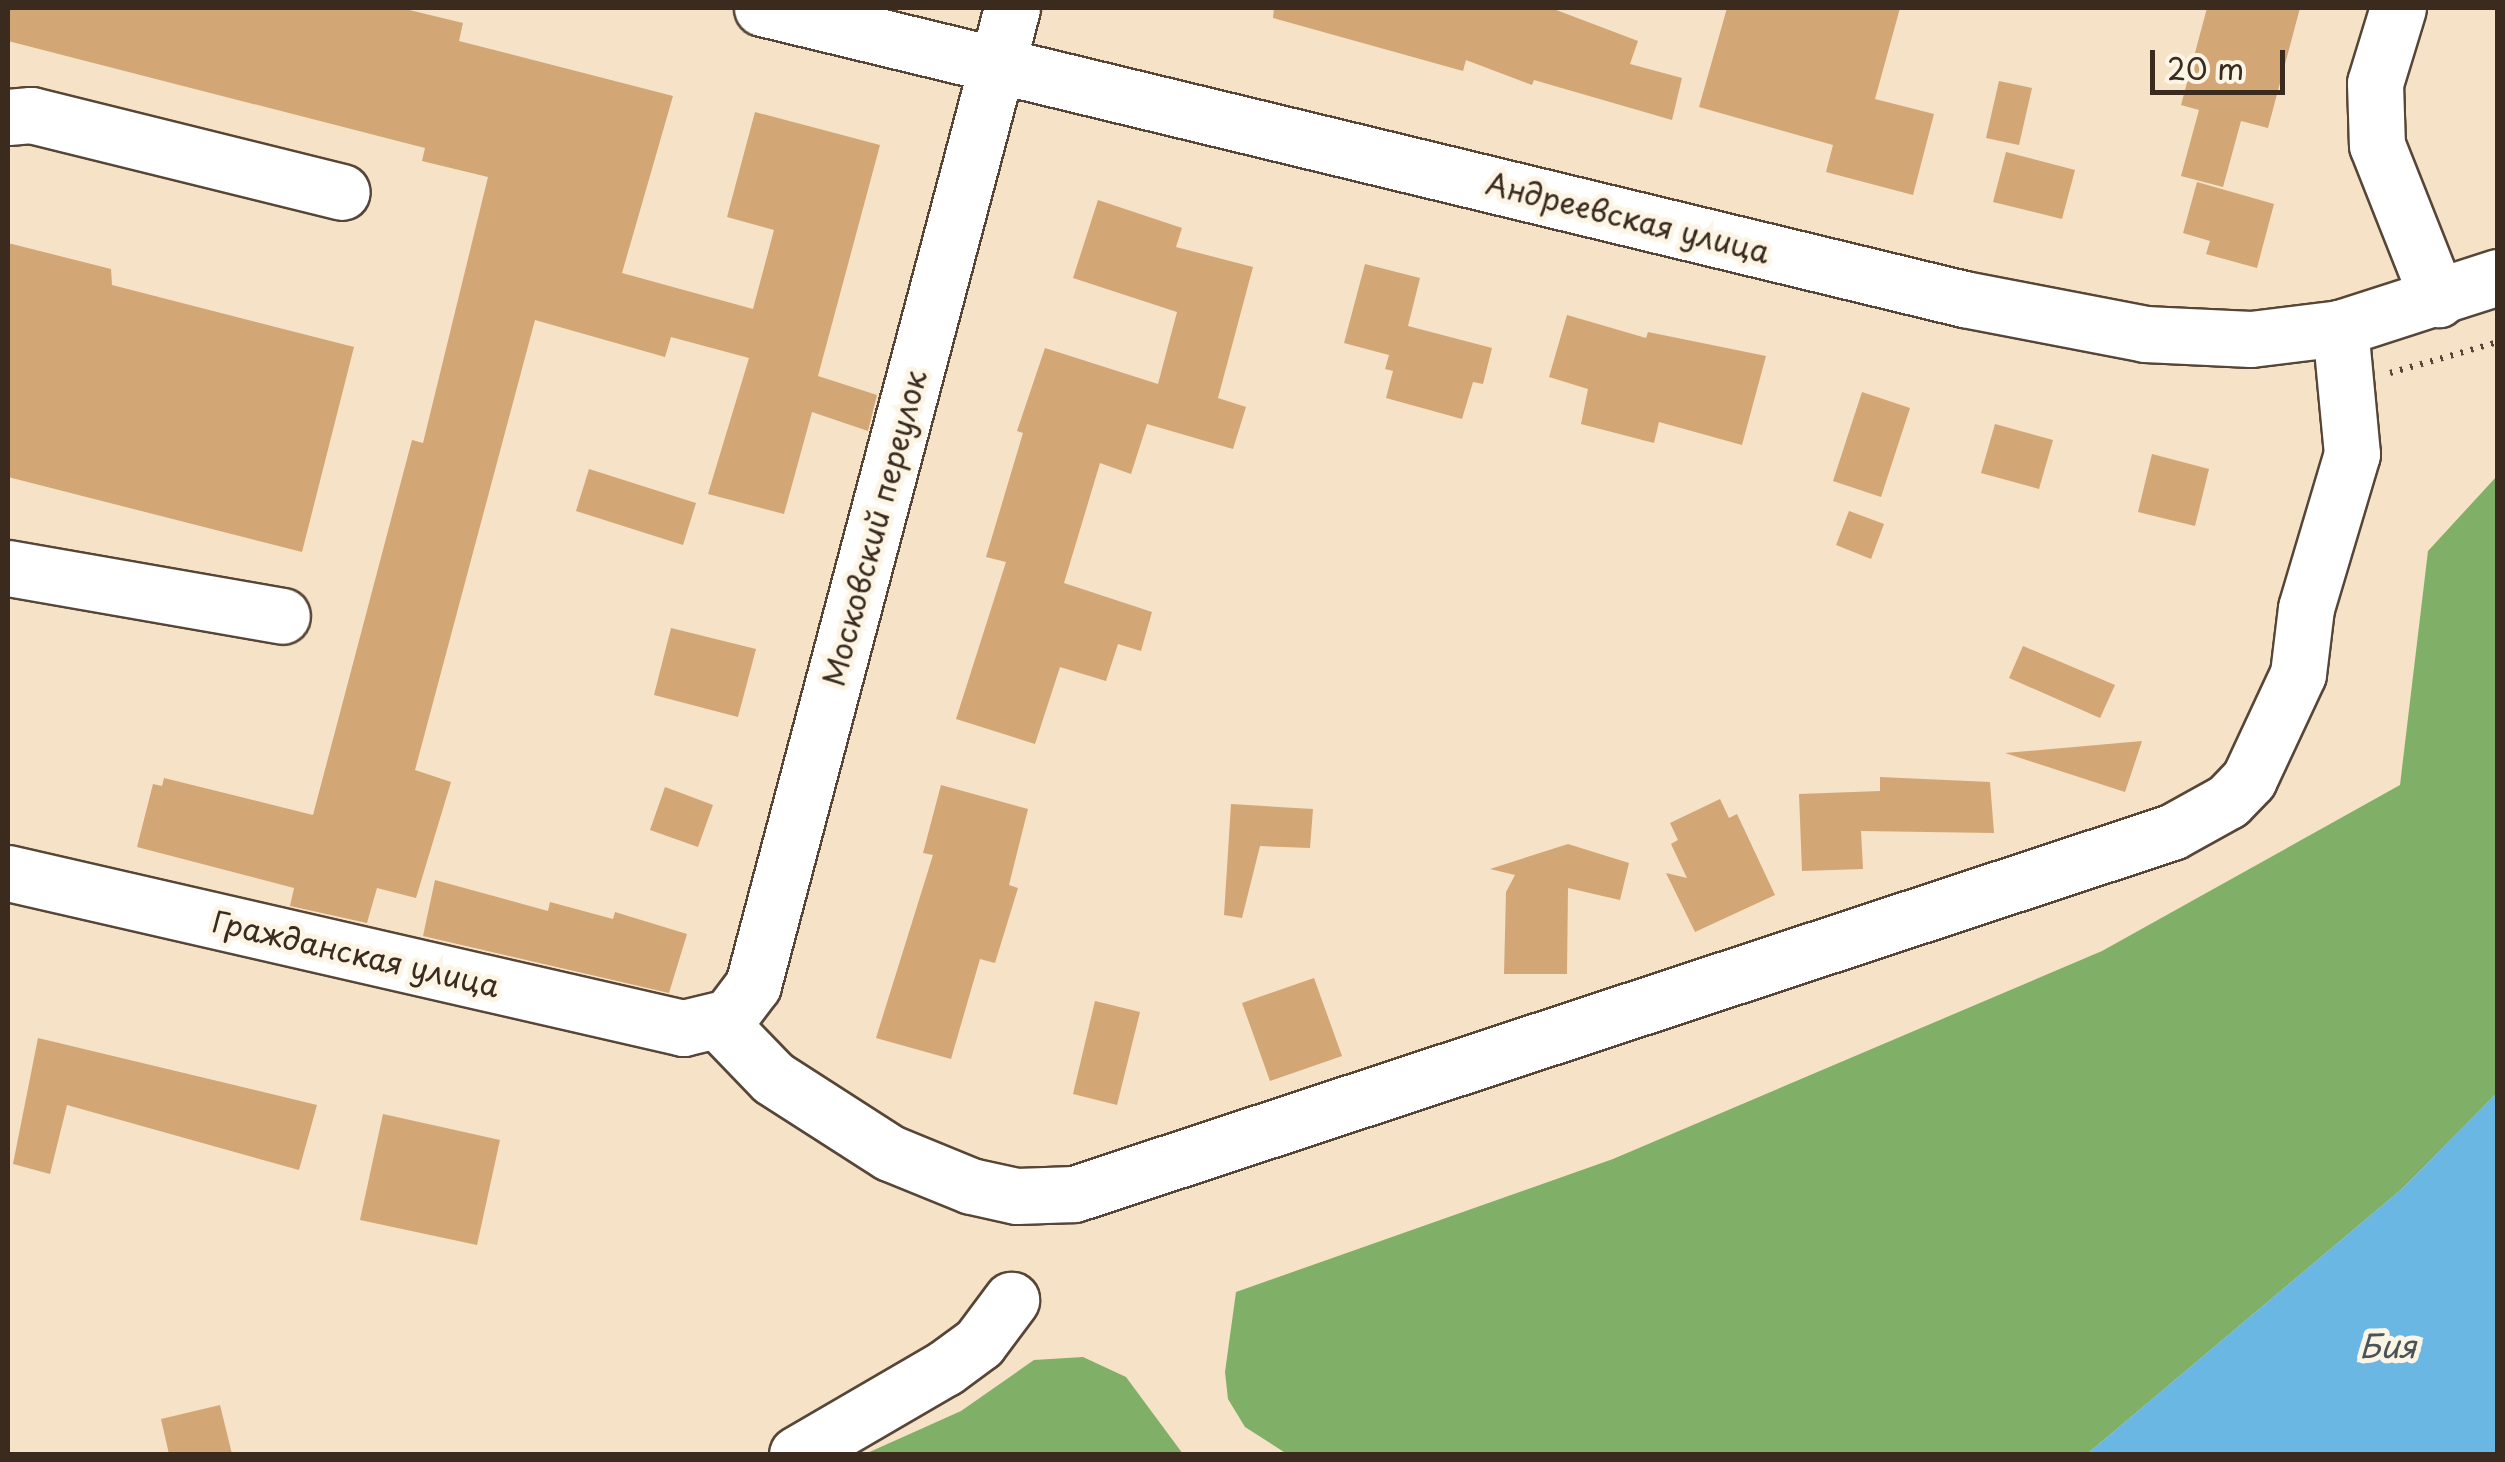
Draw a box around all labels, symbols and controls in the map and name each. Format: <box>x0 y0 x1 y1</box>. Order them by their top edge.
scale bar <box>2155 30 2290 92</box>
text: 20 m <box>2167 45 2244 90</box>
street label: Андреевская улица <box>1482 164 1774 270</box>
street label: Московский переулок <box>815 366 933 690</box>
street label: Гражданская улица <box>208 902 504 1004</box>
water label: Бия <box>2360 1326 2416 1364</box>

